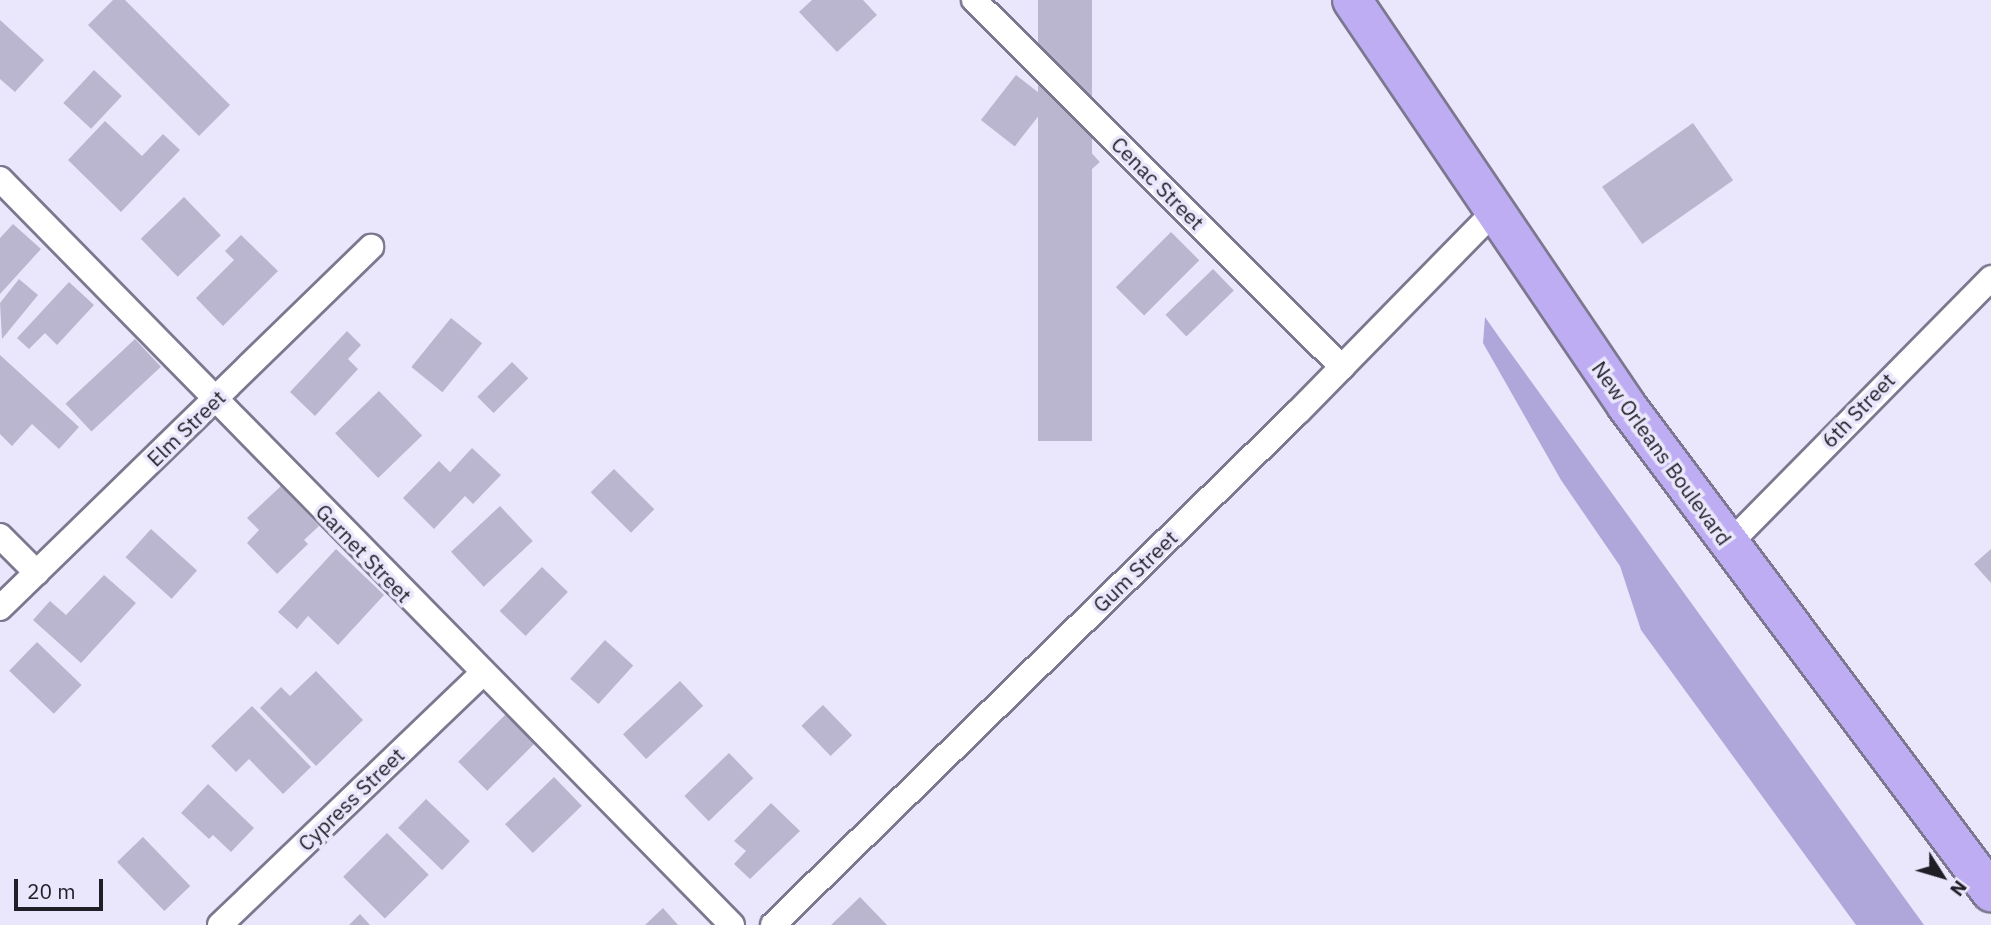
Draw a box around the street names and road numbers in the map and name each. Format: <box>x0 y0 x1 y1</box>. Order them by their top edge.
street label: Cenac Street <box>1106 131 1210 235</box>
street label: New Orleans Boulevard <box>1587 356 1737 550</box>
street label: 6th Street <box>1816 367 1900 453</box>
street label: Elm Street <box>142 385 230 471</box>
street label: Garnet Street <box>311 499 417 607</box>
street label: Gum Street <box>1088 525 1182 617</box>
street label: Cypress Street <box>293 742 409 856</box>

